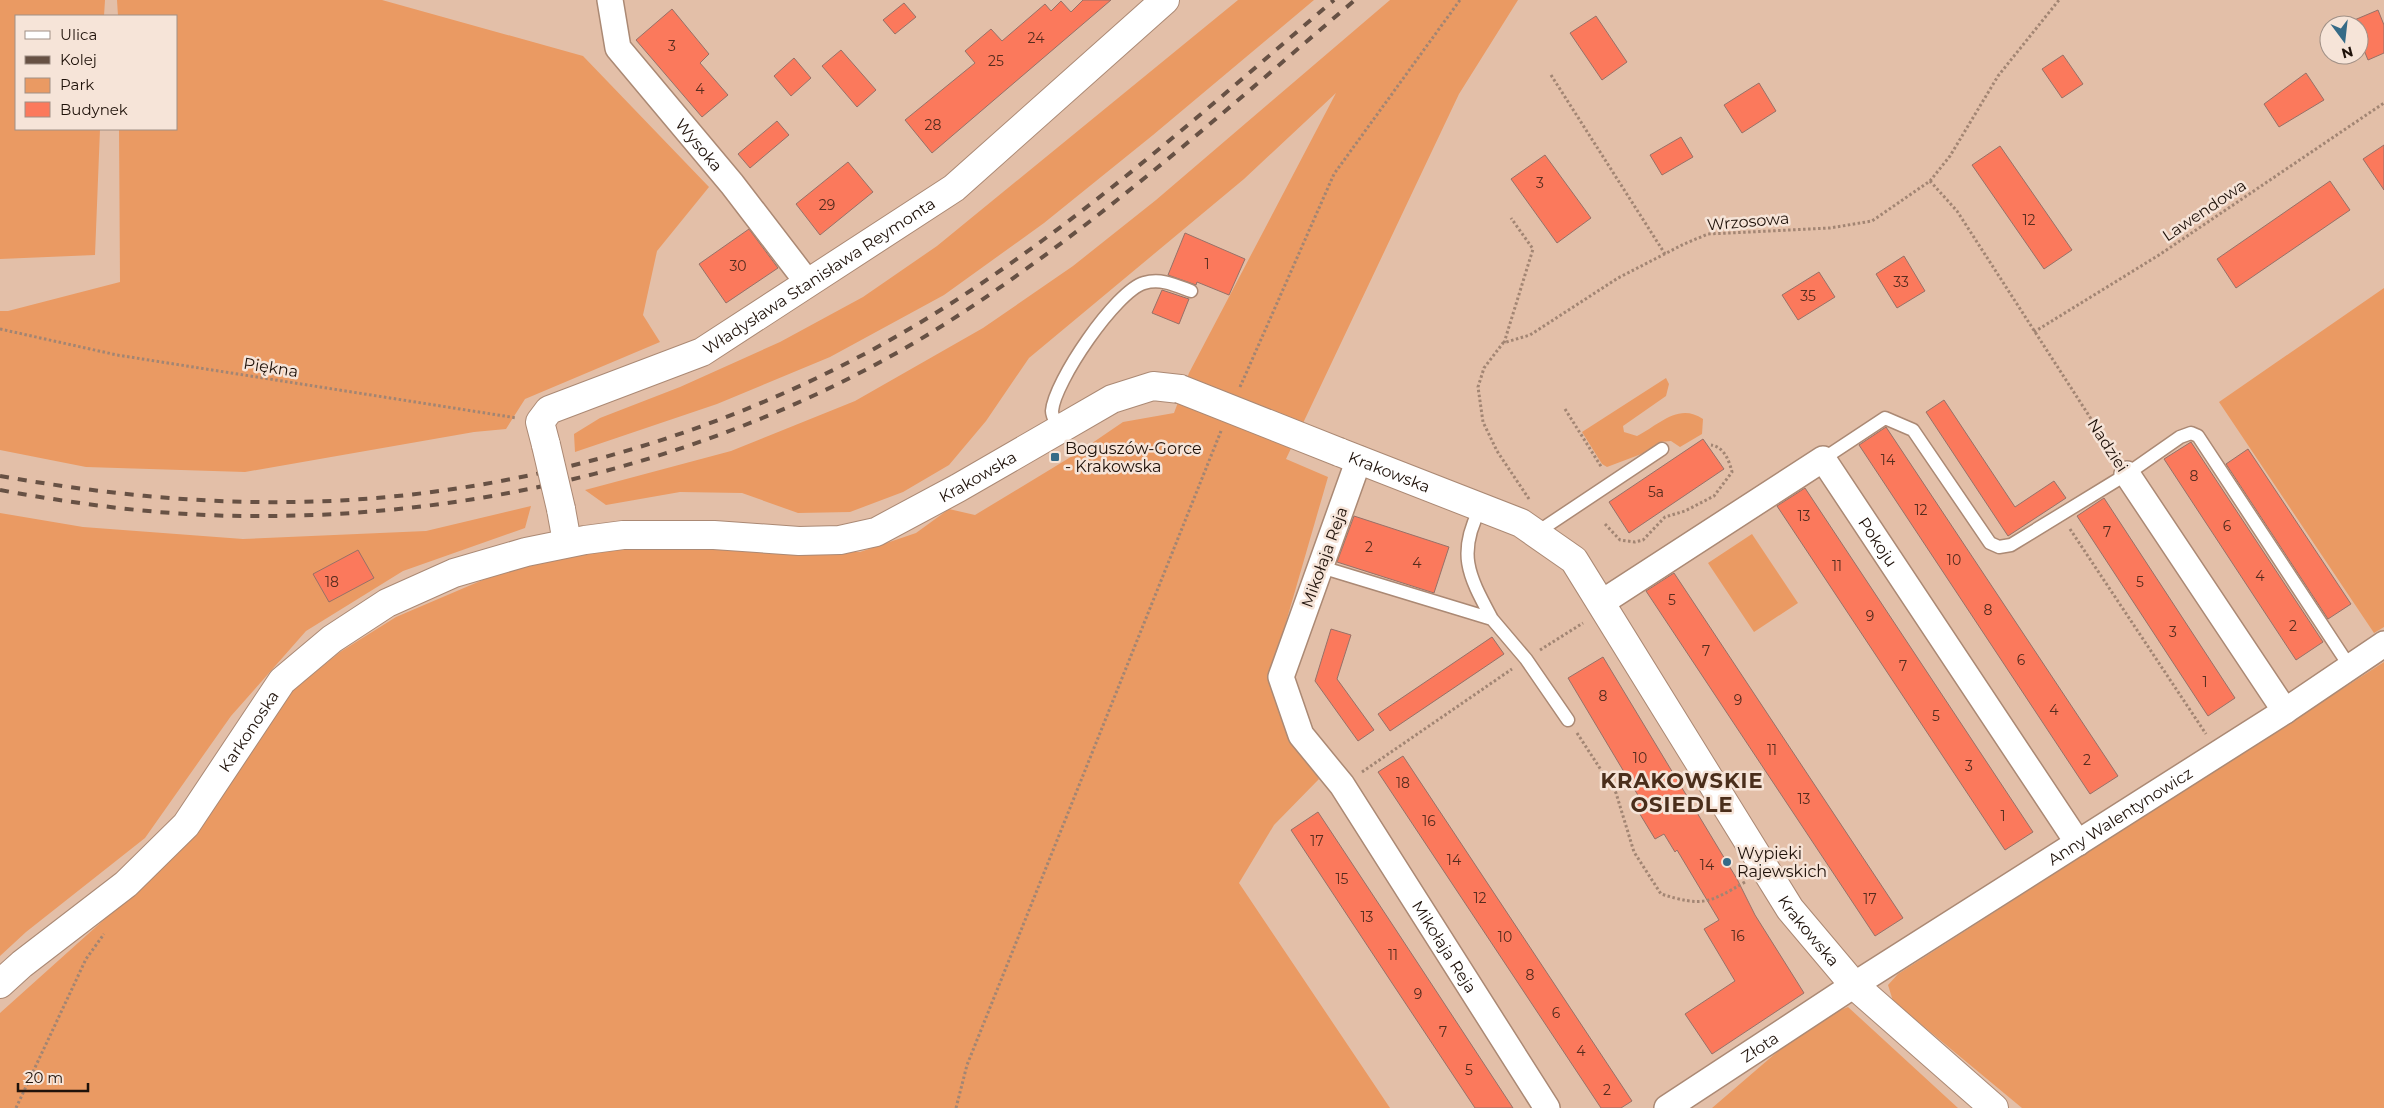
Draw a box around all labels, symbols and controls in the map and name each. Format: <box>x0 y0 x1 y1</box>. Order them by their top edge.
legend <box>15 15 178 130</box>
north arrow <box>2319 15 2369 65</box>
text: Ulica <box>60 25 97 44</box>
house number: 24 <box>1028 29 1045 47</box>
house number: 3 <box>668 37 676 55</box>
text: N <box>2340 42 2355 63</box>
text: Kolej <box>60 50 97 69</box>
house number: 25 <box>988 52 1004 70</box>
text: Park <box>60 75 94 94</box>
house number: 4 <box>695 80 705 98</box>
text: Budynek <box>60 100 128 119</box>
street label: Wysoka <box>671 115 726 175</box>
house number: 28 <box>925 116 942 134</box>
house number: 3 <box>1536 174 1544 192</box>
street label: Lawendowa <box>2159 175 2250 245</box>
street label: Władysława Stanisława Reymonta <box>700 194 939 359</box>
house number: 29 <box>819 196 835 214</box>
street label: Wrzosowa <box>1706 208 1790 235</box>
house number: 12 <box>2022 211 2036 229</box>
house number: 1 <box>1204 255 1210 273</box>
house number: 30 <box>729 257 747 275</box>
house number: 33 <box>1893 273 1909 291</box>
house number: 35 <box>1800 287 1816 305</box>
street label: Piękna <box>242 354 300 381</box>
street label: Nadziei <box>2083 415 2132 476</box>
place label: Boguszów-Gorce - Krakowska <box>1065 439 1202 476</box>
street label: Krakowska <box>936 447 1020 506</box>
street label: Krakowska <box>1346 448 1433 497</box>
marker: Boguszów-Gorce - Krakowska <box>1049 451 1061 463</box>
house number: 14 <box>1881 451 1896 469</box>
house number: 8 <box>2190 467 2199 485</box>
house number: 5a <box>1648 483 1664 501</box>
house number: 12 <box>1914 501 1928 519</box>
street label: Mikołaja Reja <box>1297 504 1351 610</box>
house number: 13 <box>1798 507 1811 525</box>
street label: Pokoju <box>1854 514 1901 571</box>
house number: 6 <box>2223 517 2232 535</box>
house number: 7 <box>2103 523 2111 541</box>
house number: 2 <box>1365 538 1373 556</box>
house number: 10 <box>1947 551 1961 569</box>
house number: 4 <box>1412 554 1422 572</box>
house number: 11 <box>1832 557 1842 575</box>
house number: 4 <box>2255 567 2265 585</box>
house number: 18 <box>325 573 339 591</box>
house number: 5 <box>2136 573 2144 591</box>
house number: 5 <box>1668 591 1676 609</box>
house number: 8 <box>1984 601 1993 619</box>
house number: 9 <box>1866 607 1874 625</box>
house number: 2 <box>2289 617 2297 635</box>
house number: 3 <box>2169 623 2177 641</box>
house number: 7 <box>1702 642 1710 660</box>
house number: 6 <box>2017 651 2026 669</box>
house number: 7 <box>1899 657 1907 675</box>
house number: 1 <box>2202 673 2208 691</box>
street label: Karkonoska <box>215 687 283 776</box>
house number: 8 <box>1599 687 1608 705</box>
house number: 9 <box>1734 691 1742 709</box>
house number: 4 <box>2049 701 2059 719</box>
house number: 5 <box>1932 707 1940 725</box>
house number: 11 <box>1767 741 1777 759</box>
house number: 10 <box>1633 749 1647 767</box>
house number: 2 <box>2083 751 2091 769</box>
house number: 3 <box>1965 757 1973 775</box>
street label: Anny Walentynowicz <box>2044 763 2196 869</box>
district label: KRAKOWSKIE OSIEDLE <box>1600 768 1764 817</box>
house number: 18 <box>1396 774 1410 792</box>
house number: 13 <box>1798 790 1811 808</box>
house number: 1 <box>2000 807 2006 825</box>
house number: 16 <box>1422 812 1436 830</box>
house number: 17 <box>1310 832 1324 850</box>
place label: Wypieki Rajewskich <box>1737 844 1827 881</box>
house number: 14 <box>1447 851 1462 869</box>
house number: 14 <box>1700 856 1715 874</box>
marker: Wypieki Rajewskich <box>1721 856 1733 868</box>
house number: 15 <box>1336 870 1349 888</box>
house number: 12 <box>1473 889 1487 907</box>
house number: 17 <box>1863 890 1877 908</box>
street label: Krakowska <box>1774 892 1843 970</box>
street label: Mikołaja Reja <box>1408 897 1481 997</box>
house number: 13 <box>1361 908 1374 926</box>
house number: 16 <box>1731 927 1745 945</box>
house number: 10 <box>1498 928 1512 946</box>
house number: 11 <box>1388 946 1398 964</box>
house number: 8 <box>1526 966 1535 984</box>
house number: 9 <box>1414 985 1422 1003</box>
house number: 6 <box>1552 1004 1561 1022</box>
house number: 7 <box>1439 1023 1447 1041</box>
street label: Złota <box>1738 1028 1782 1067</box>
house number: 4 <box>1576 1042 1586 1060</box>
scale bar <box>18 1060 88 1092</box>
house number: 5 <box>1465 1061 1473 1079</box>
text: 20 m <box>25 1068 63 1087</box>
house number: 2 <box>1603 1081 1611 1099</box>

